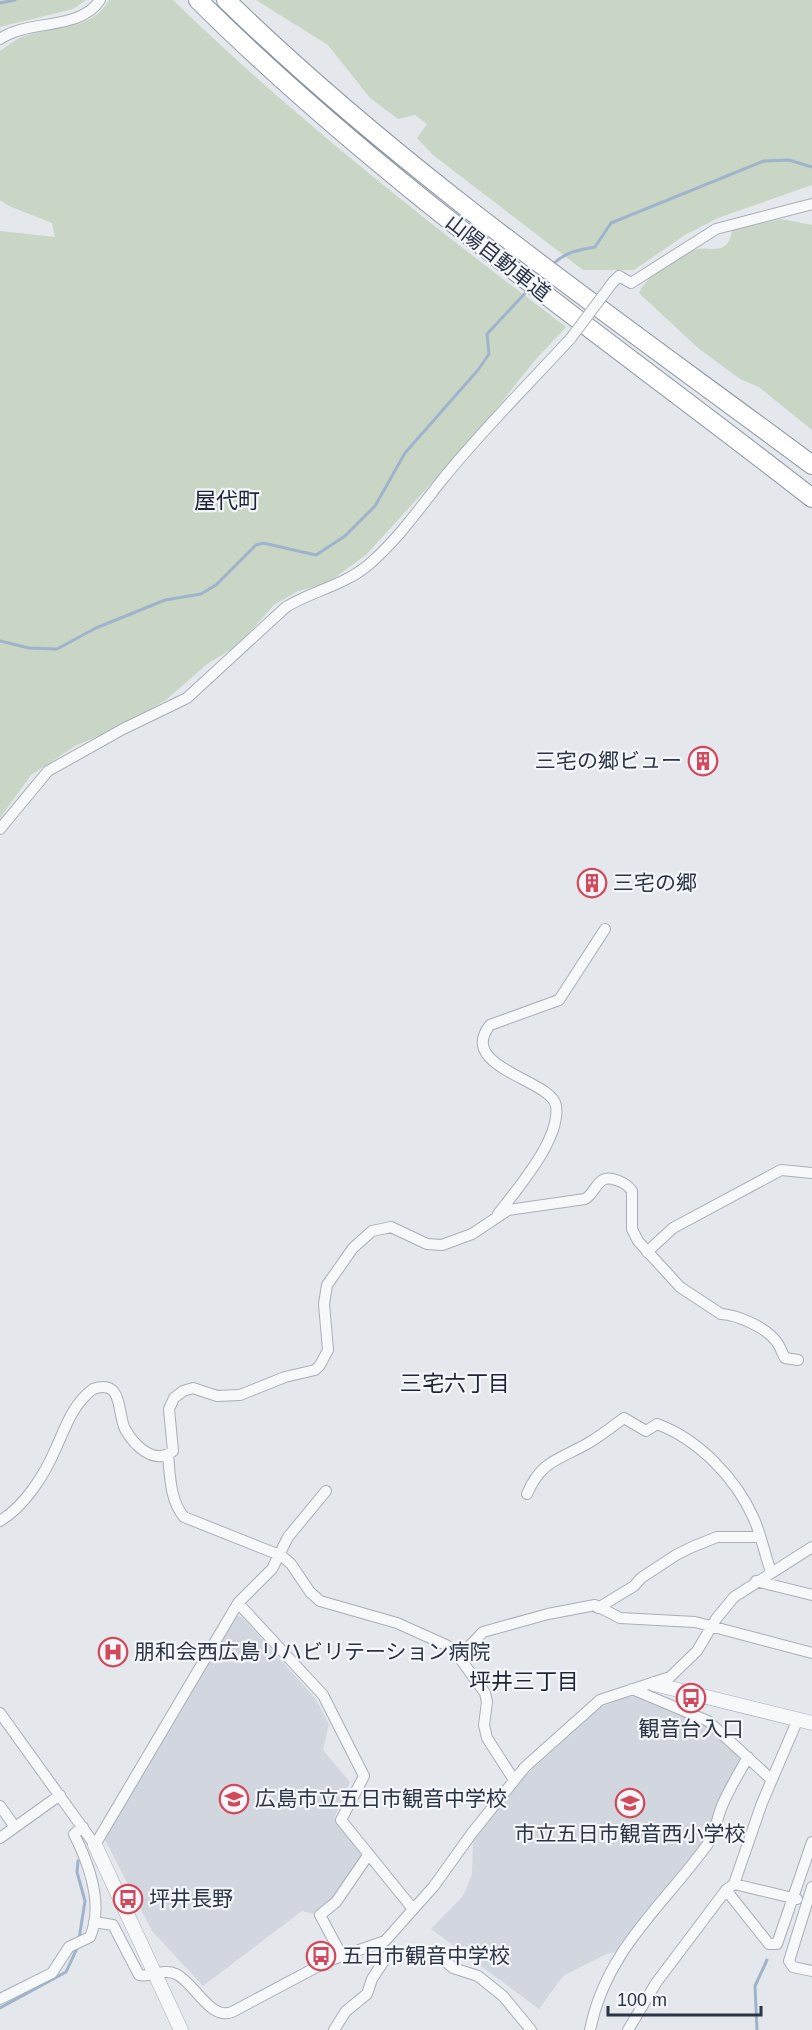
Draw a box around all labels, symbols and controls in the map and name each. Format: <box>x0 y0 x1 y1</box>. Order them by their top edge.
street label: 山陽自動車道 <box>442 210 555 305</box>
district label: 屋代町 <box>194 488 260 513</box>
building icon: 三宅の郷ビュー <box>687 745 719 777</box>
place label: 三宅の郷ビュー <box>535 749 682 772</box>
building icon: 三宅の郷 <box>576 867 608 899</box>
place label: 三宅の郷 <box>613 871 697 894</box>
district label: 三宅六丁目 <box>400 1371 510 1396</box>
hospital icon: 朋和会西広島リハビリテーション病院 <box>97 1636 129 1668</box>
place label: 朋和会西広島リハビリテーション病院 <box>134 1640 491 1663</box>
district label: 坪井三丁目 <box>469 1669 579 1694</box>
bus stop icon: 観音台入口 <box>675 1682 707 1714</box>
place label: 観音台入口 <box>639 1717 744 1740</box>
school or university icon: 広島市立五日市観音中学校 <box>218 1783 250 1815</box>
place label: 広島市立五日市観音中学校 <box>255 1787 507 1810</box>
school or university icon: 市立五日市観音西小学校 <box>614 1787 646 1819</box>
place label: 市立五日市観音西小学校 <box>515 1822 746 1845</box>
bus stop icon: 坪井長野 <box>112 1883 144 1915</box>
place label: 坪井長野 <box>149 1887 233 1910</box>
bus stop icon: 五日市観音中学校 <box>305 1940 337 1972</box>
place label: 五日市観音中学校 <box>342 1944 510 1967</box>
scale bar <box>608 1979 761 2017</box>
text: 100 m <box>617 1990 667 2010</box>

